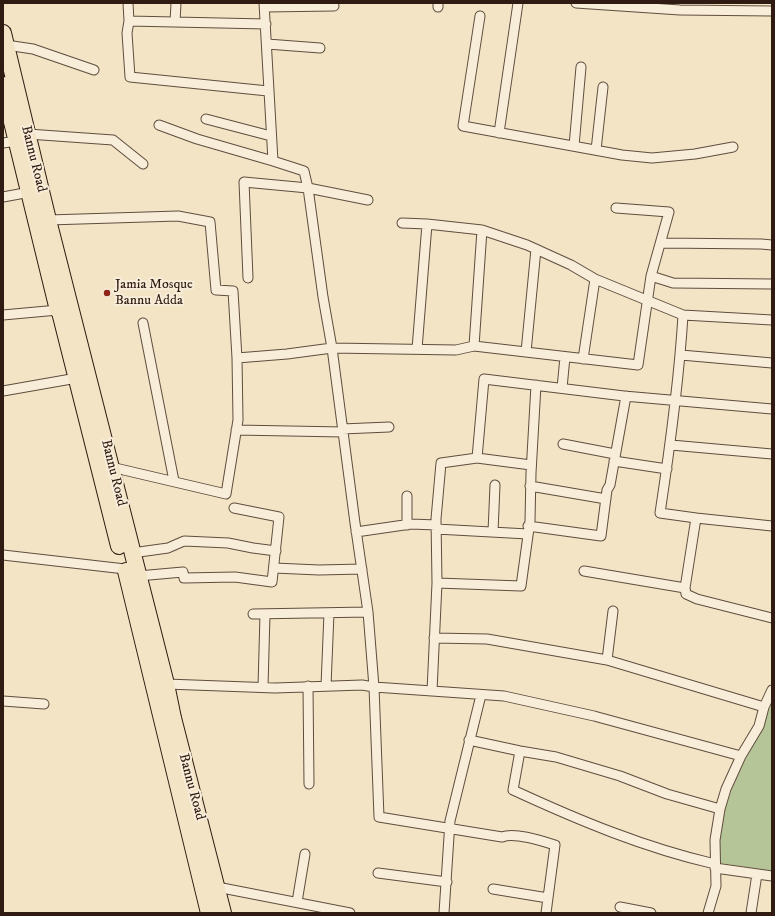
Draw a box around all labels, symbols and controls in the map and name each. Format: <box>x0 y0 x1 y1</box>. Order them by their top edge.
street label: Bannu Road <box>17 124 49 194</box>
place label: Jamia Mosque Bannu Adda <box>115 277 193 310</box>
marker: Jamia Mosque Bannu Adda <box>102 288 112 298</box>
street label: Bannu Road <box>97 438 129 508</box>
street label: Bannu Road <box>174 752 208 822</box>

